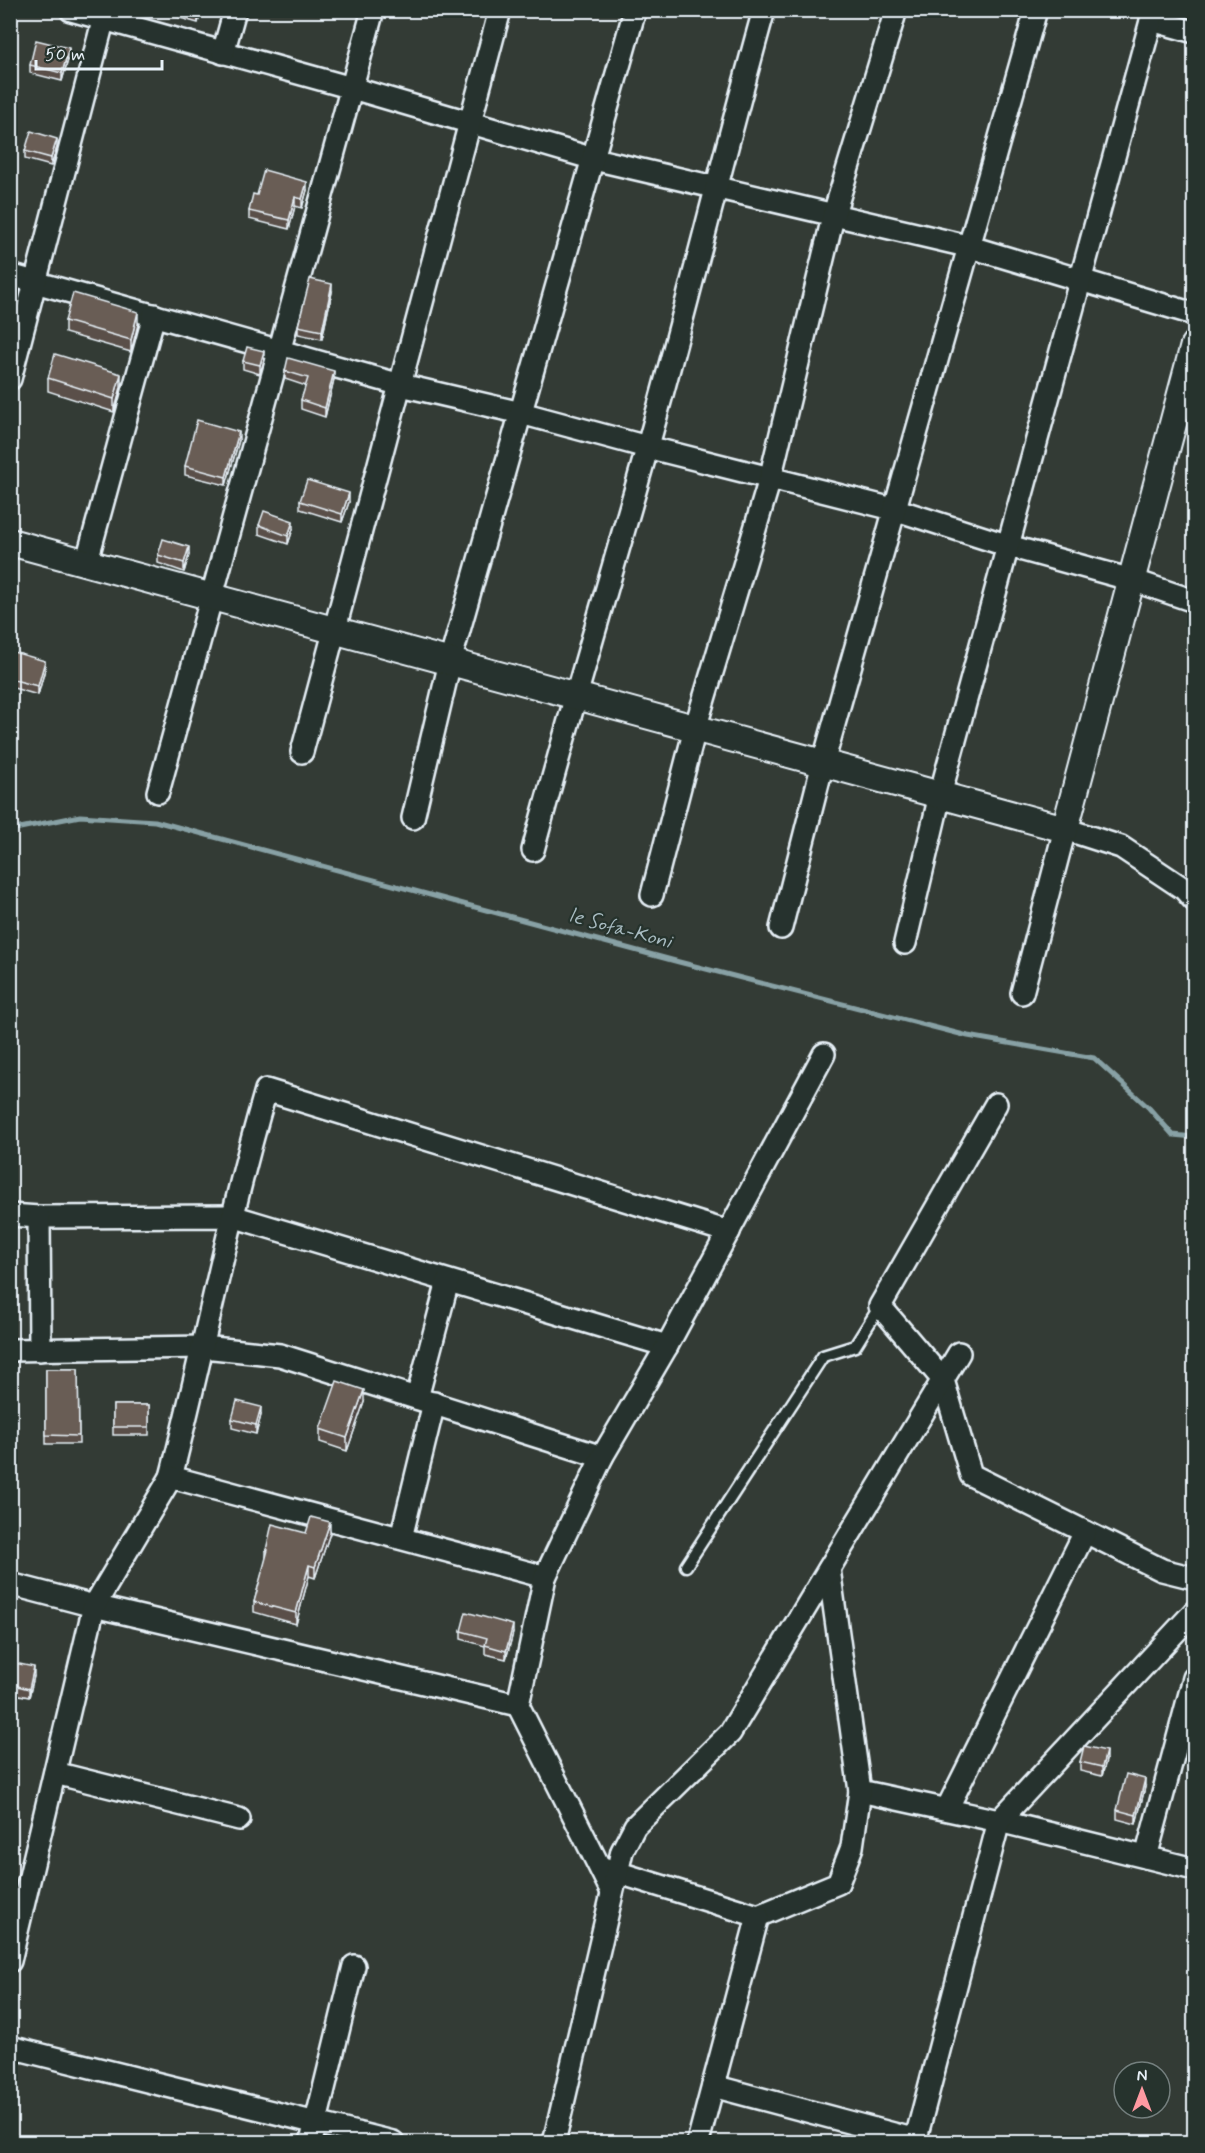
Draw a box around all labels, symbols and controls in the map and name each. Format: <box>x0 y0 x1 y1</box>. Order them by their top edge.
scale bar <box>36 33 162 71</box>
text: 50 m <box>45 43 85 67</box>
water label: le Sofa-Koni <box>565 902 676 956</box>
north arrow <box>1112 2060 1172 2120</box>
text: N <box>1137 2066 1147 2087</box>

